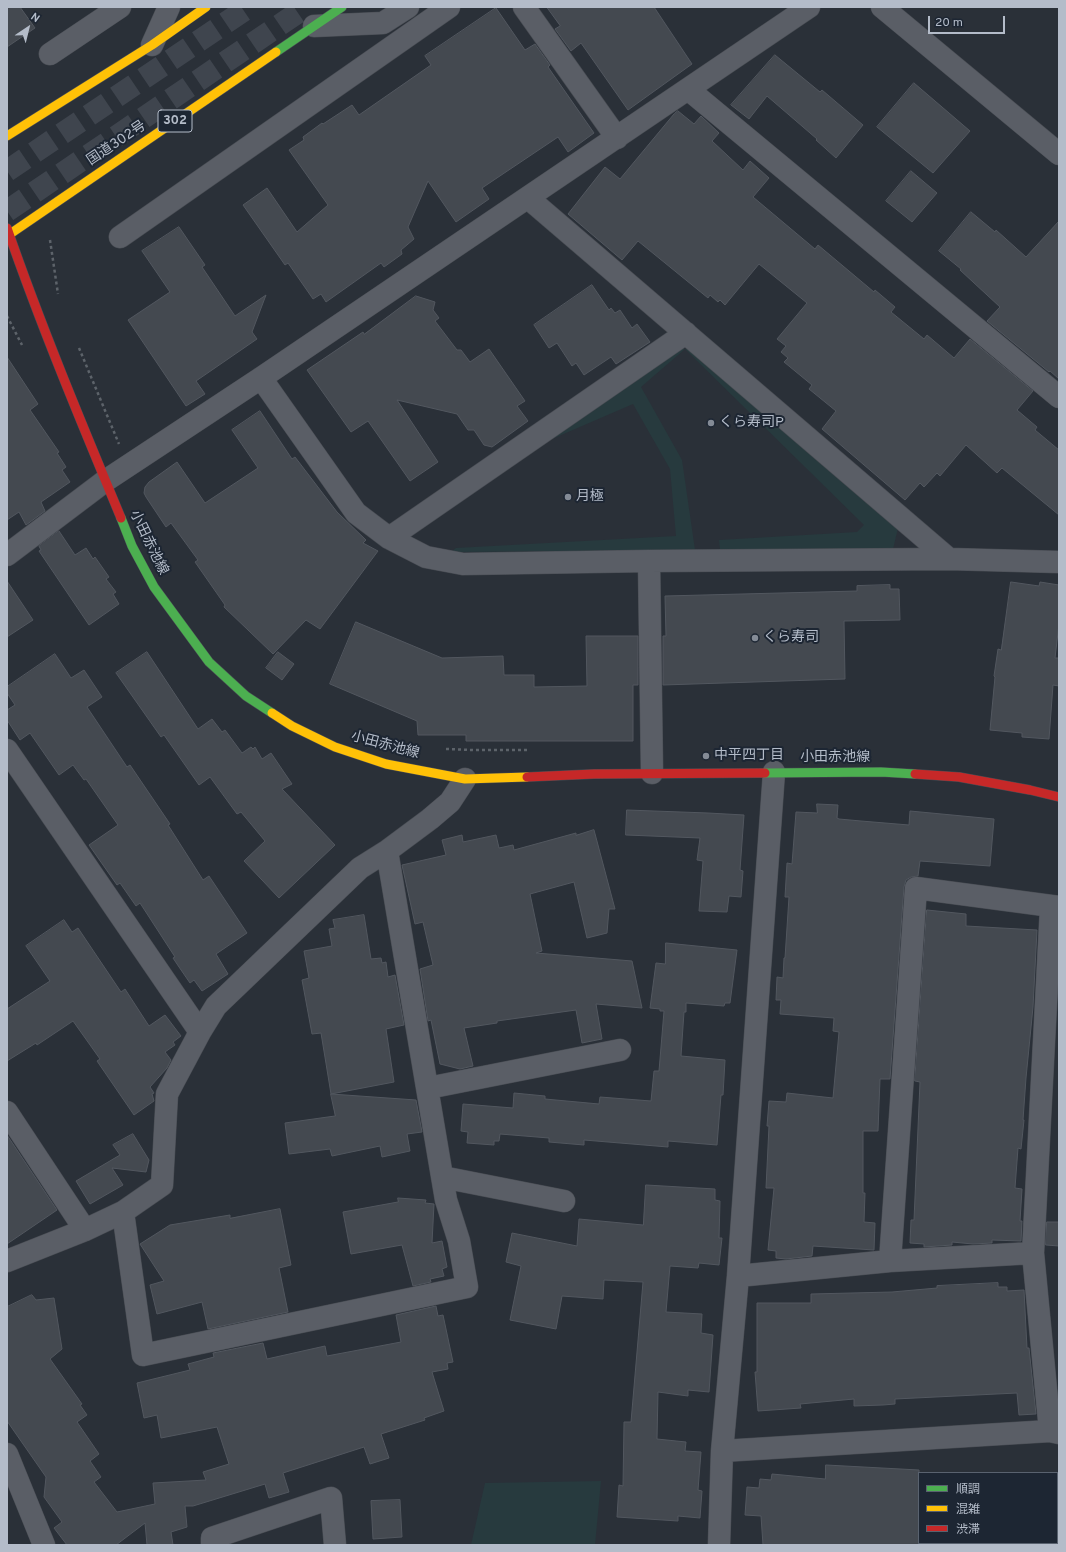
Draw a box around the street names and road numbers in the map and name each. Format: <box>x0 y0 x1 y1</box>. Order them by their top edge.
road number: 302 <box>158 110 192 132</box>
street label: 国道302号 <box>84 118 150 170</box>
street label: 小田赤池線 <box>125 508 171 578</box>
street label: 小田赤池線 <box>349 729 421 763</box>
street label: 小田赤池線 <box>800 750 870 766</box>

